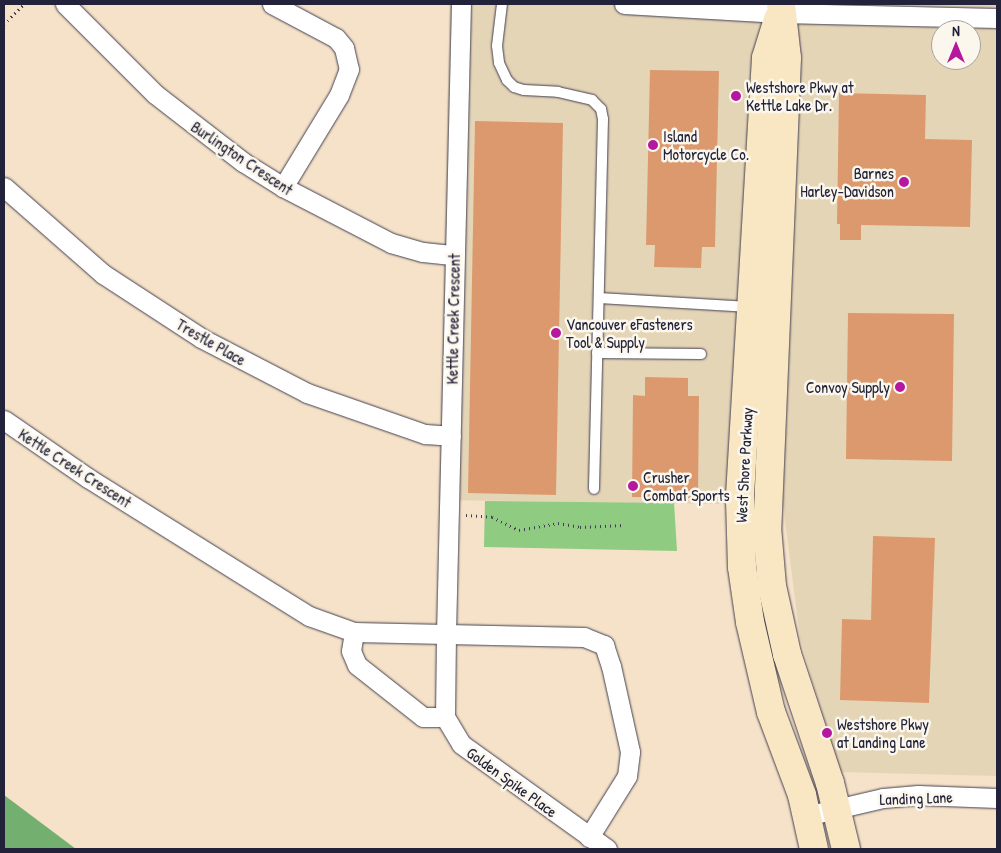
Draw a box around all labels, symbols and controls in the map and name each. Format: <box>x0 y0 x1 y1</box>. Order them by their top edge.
north arrow <box>931 20 981 70</box>
text: N <box>952 21 960 40</box>
place label: Westshore Pkwy at Kettle Lake Dr. <box>746 77 853 115</box>
marker: Westshore Pkwy at Kettle Lake Dr. <box>730 90 742 102</box>
street label: Burlington Crescent <box>188 117 296 199</box>
place label: Island Motorcycle Co. <box>663 126 749 164</box>
marker: Island Motorcycle Co. <box>647 139 659 151</box>
place label: Barnes Harley-Davidson <box>800 163 894 201</box>
marker: Barnes Harley-Davidson <box>898 176 910 188</box>
street label: Kettle Creek Crescent <box>442 253 464 385</box>
street label: Trestle Place <box>173 314 249 370</box>
place label: Vancouver eFasteners Tool & Supply <box>566 314 693 352</box>
marker: Vancouver eFasteners Tool & Supply <box>550 327 562 339</box>
place label: Convoy Supply <box>806 377 890 397</box>
marker: Convoy Supply <box>894 381 906 393</box>
street label: West Shore Parkway <box>731 407 757 523</box>
street label: Kettle Creek Crescent <box>15 424 135 512</box>
place label: Crusher Combat Sports <box>643 467 730 505</box>
marker: Crusher Combat Sports <box>627 480 639 492</box>
place label: Westshore Pkwy at Landing Lane <box>837 714 929 752</box>
marker: Westshore Pkwy at Landing Lane <box>821 727 833 739</box>
street label: Golden Spike Place <box>463 743 561 821</box>
street label: Landing Lane <box>879 787 953 809</box>

